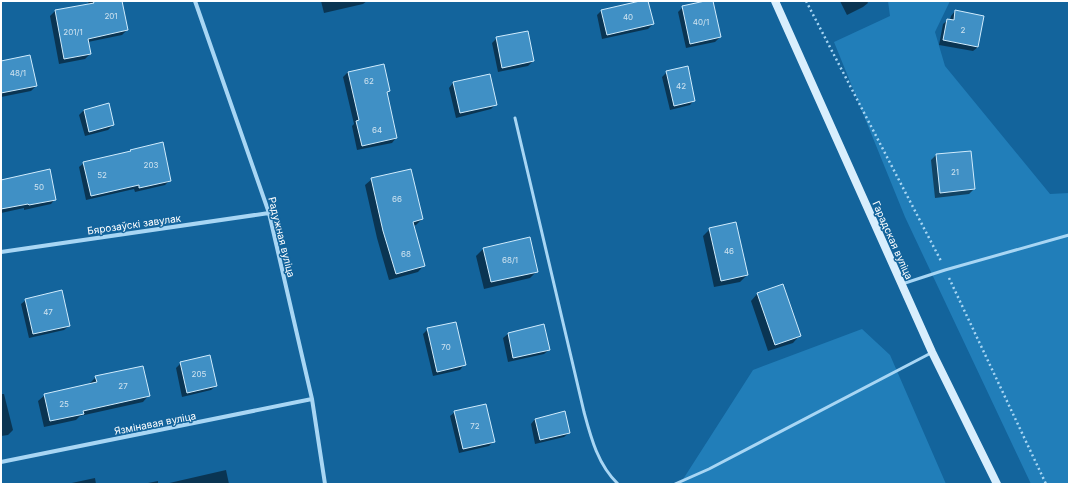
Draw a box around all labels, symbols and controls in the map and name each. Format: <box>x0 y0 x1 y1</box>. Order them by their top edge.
house number: 201 <box>104 11 118 21</box>
house number: 40 <box>623 12 633 22</box>
house number: 40/1 <box>693 17 709 27</box>
house number: 2 <box>961 25 966 35</box>
house number: 201/1 <box>63 27 83 37</box>
house number: 48/1 <box>10 68 26 78</box>
house number: 62 <box>364 76 374 86</box>
house number: 42 <box>676 81 686 91</box>
house number: 64 <box>372 125 382 135</box>
house number: 203 <box>144 160 158 170</box>
house number: 21 <box>951 167 959 177</box>
house number: 52 <box>97 170 107 180</box>
house number: 50 <box>34 182 44 192</box>
house number: 66 <box>392 194 402 204</box>
street label: Радужная вуліца <box>266 196 298 278</box>
street label: Гарадская вуліца <box>870 199 916 281</box>
street label: Бярозаўскі завулак <box>86 211 182 237</box>
house number: 46 <box>724 246 734 256</box>
house number: 68 <box>401 249 411 259</box>
house number: 68/1 <box>502 255 518 265</box>
house number: 47 <box>43 307 53 317</box>
house number: 70 <box>441 342 451 352</box>
house number: 205 <box>192 369 207 379</box>
house number: 27 <box>118 381 128 391</box>
house number: 25 <box>59 399 69 409</box>
street label: Язмінавая вуліца <box>113 409 197 437</box>
house number: 72 <box>470 421 480 431</box>

